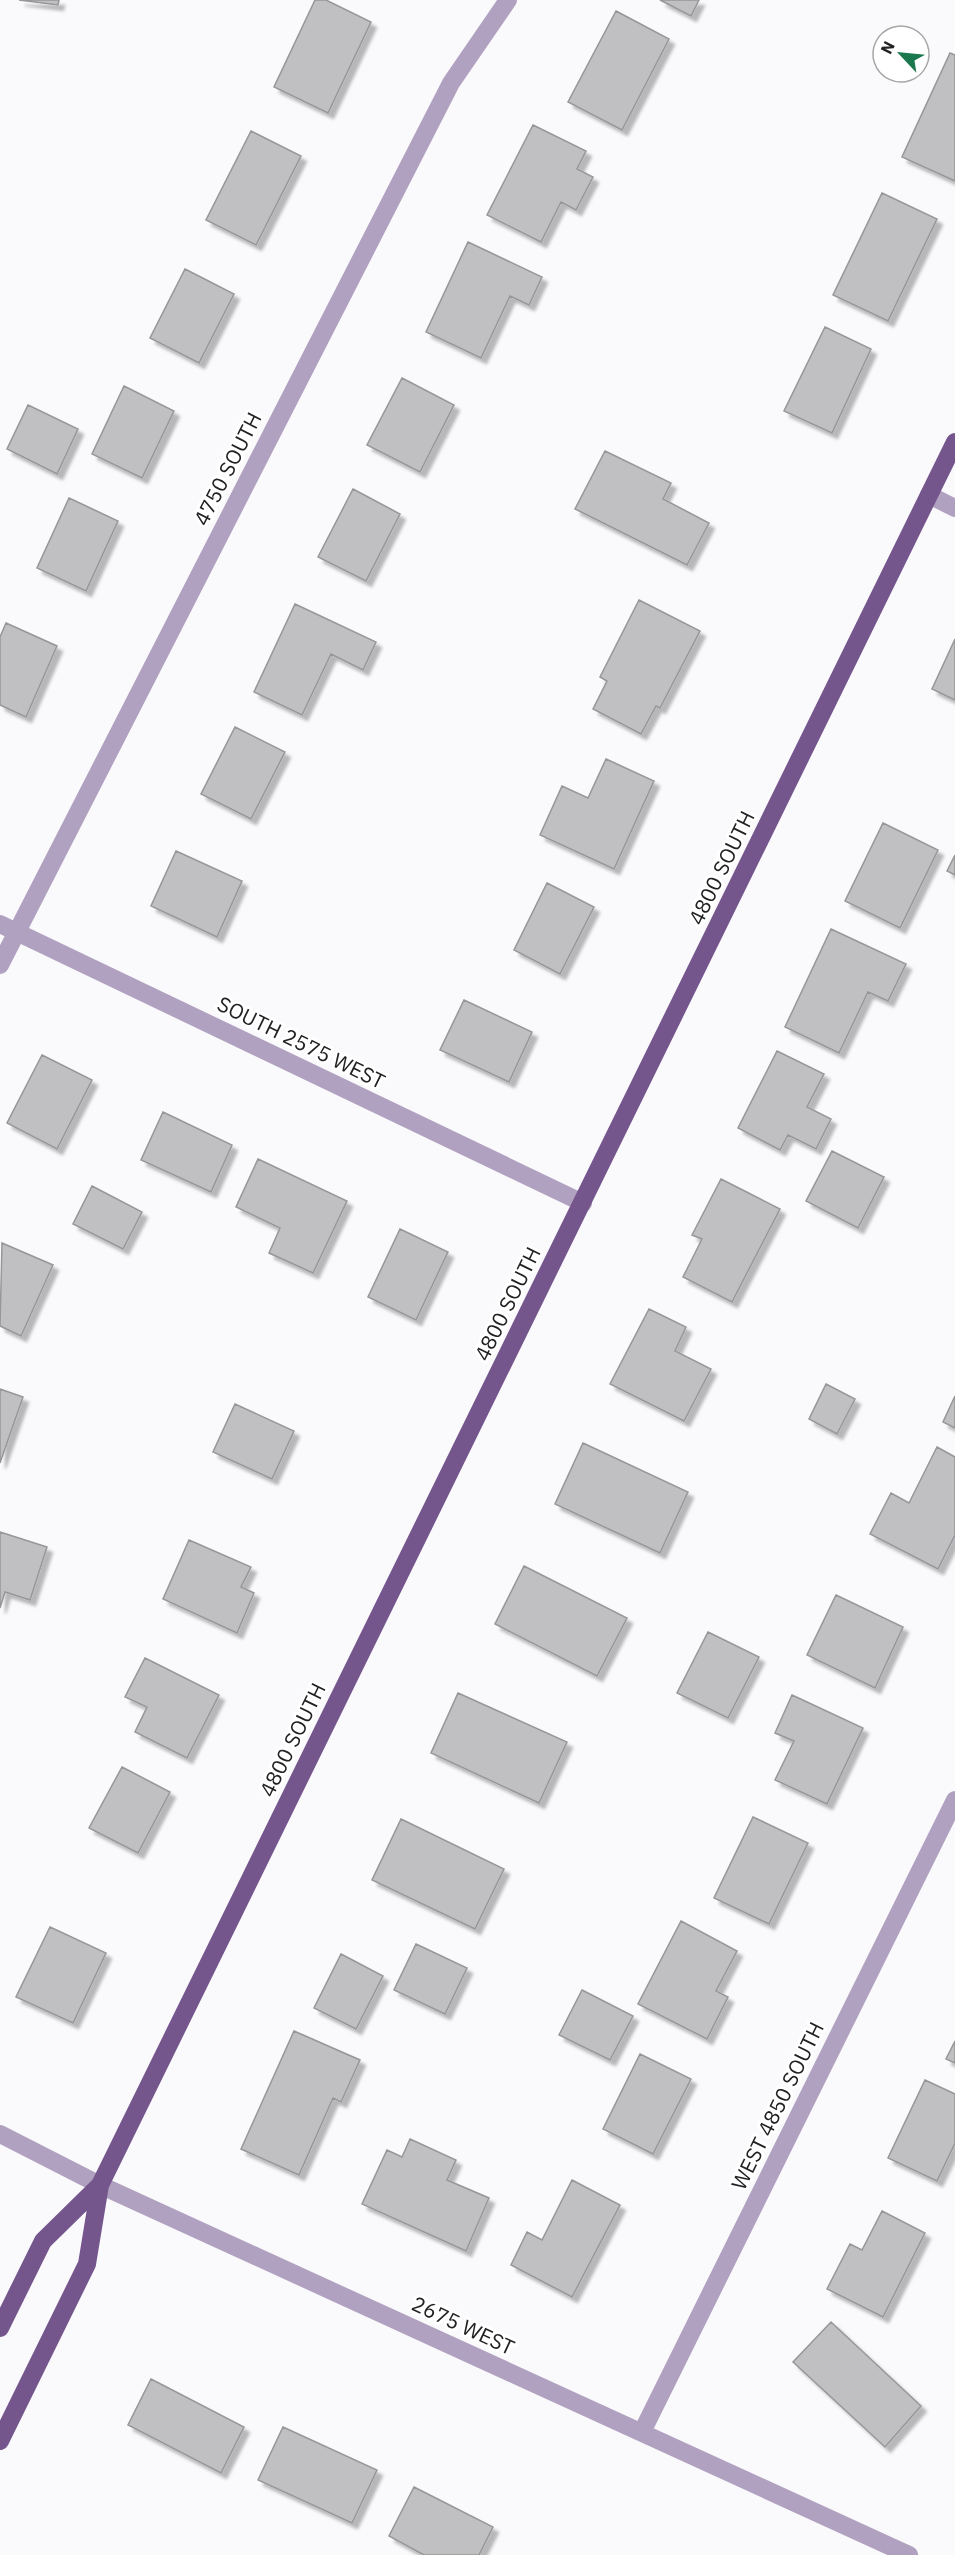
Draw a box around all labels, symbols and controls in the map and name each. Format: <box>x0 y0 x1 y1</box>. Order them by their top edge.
north arrow <box>871 24 931 84</box>
text: N <box>876 38 899 57</box>
street label: 4750 SOUTH <box>187 407 268 530</box>
street label: 4800 SOUTH <box>681 806 761 929</box>
street label: SOUTH 2575 WEST <box>213 989 390 1095</box>
street label: 4800 SOUTH <box>467 1242 547 1365</box>
street label: 4800 SOUTH <box>252 1678 332 1801</box>
street label: WEST 4850 SOUTH <box>724 2017 830 2194</box>
street label: 2675 WEST <box>408 2289 519 2361</box>

